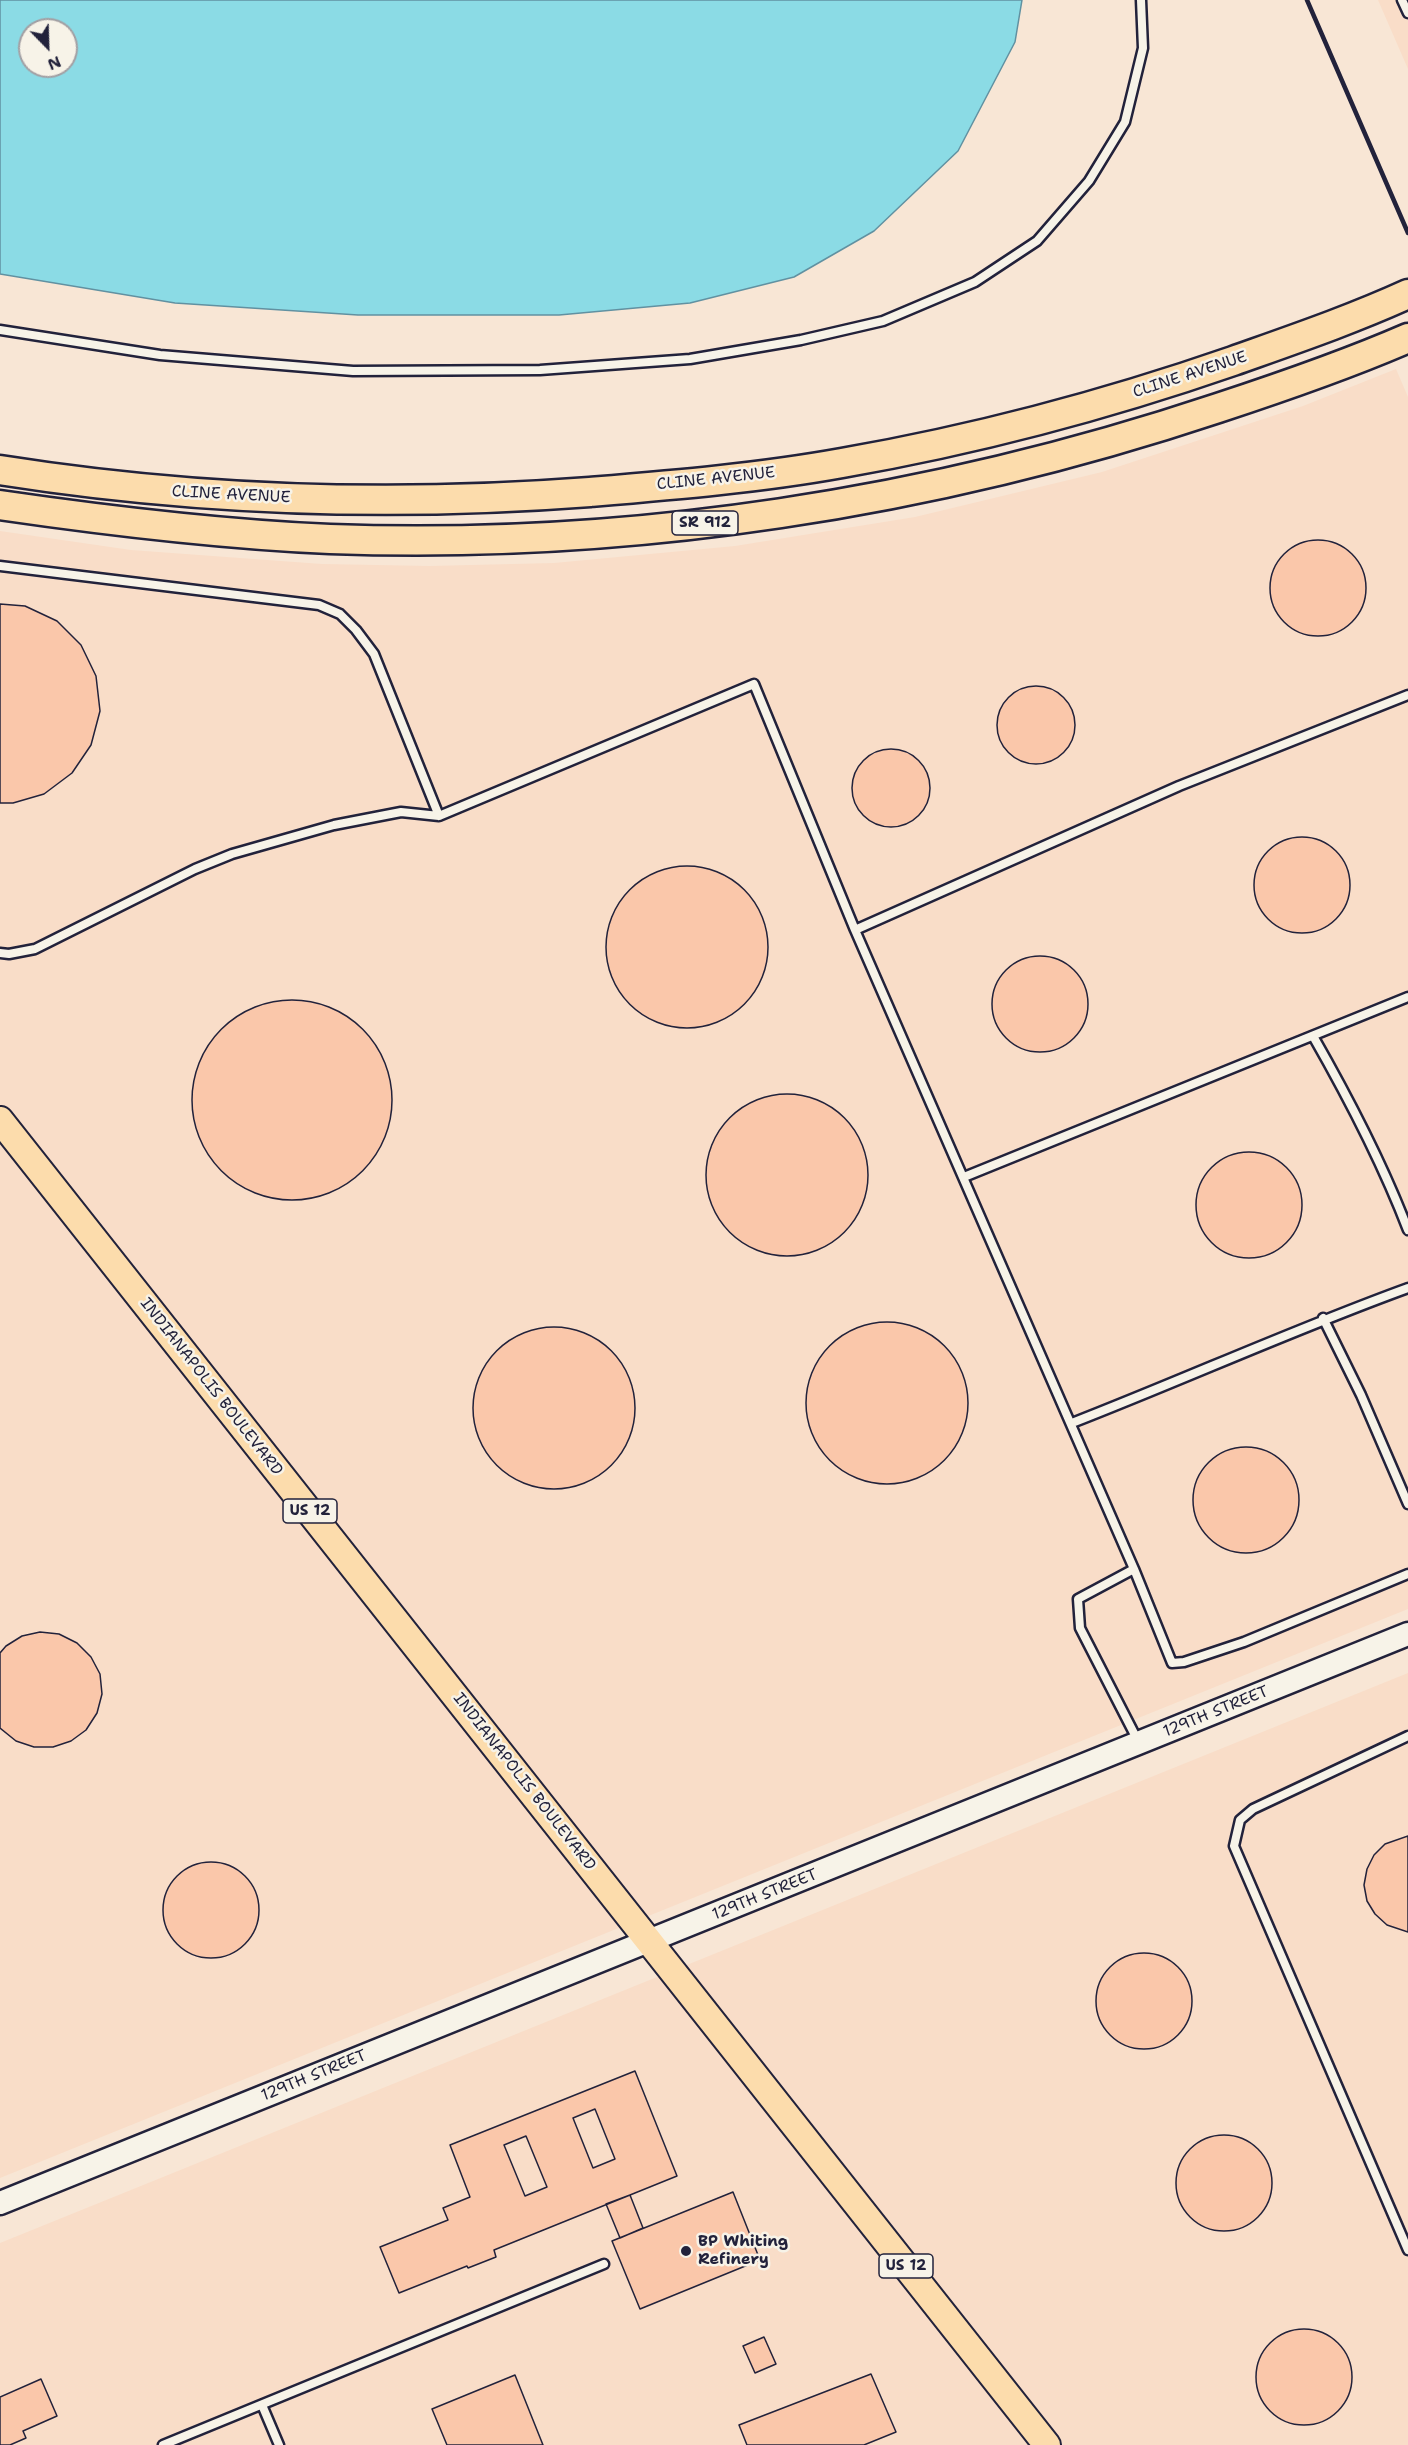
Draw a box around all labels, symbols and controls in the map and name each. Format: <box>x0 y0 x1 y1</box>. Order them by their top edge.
north arrow <box>18 18 78 78</box>
text: N <box>45 51 64 75</box>
street label: CLINE AVENUE <box>1131 348 1249 402</box>
street label: CLINE AVENUE <box>656 463 776 495</box>
street label: CLINE AVENUE <box>171 482 291 508</box>
road number: SR 912 <box>672 511 738 535</box>
street label: INDIANAPOLIS BOULEVARD <box>136 1294 286 1480</box>
road number: US 12 <box>283 1499 337 1523</box>
street label: 129TH STREET <box>1161 1682 1271 1742</box>
street label: INDIANAPOLIS BOULEVARD <box>449 1689 599 1875</box>
street label: 129TH STREET <box>710 1865 820 1925</box>
street label: 129TH STREET <box>259 2046 369 2106</box>
place label: BP Whiting Refinery <box>698 2232 788 2270</box>
marker: BP Whiting Refinery <box>679 2244 693 2258</box>
road number: US 12 <box>879 2254 933 2278</box>

